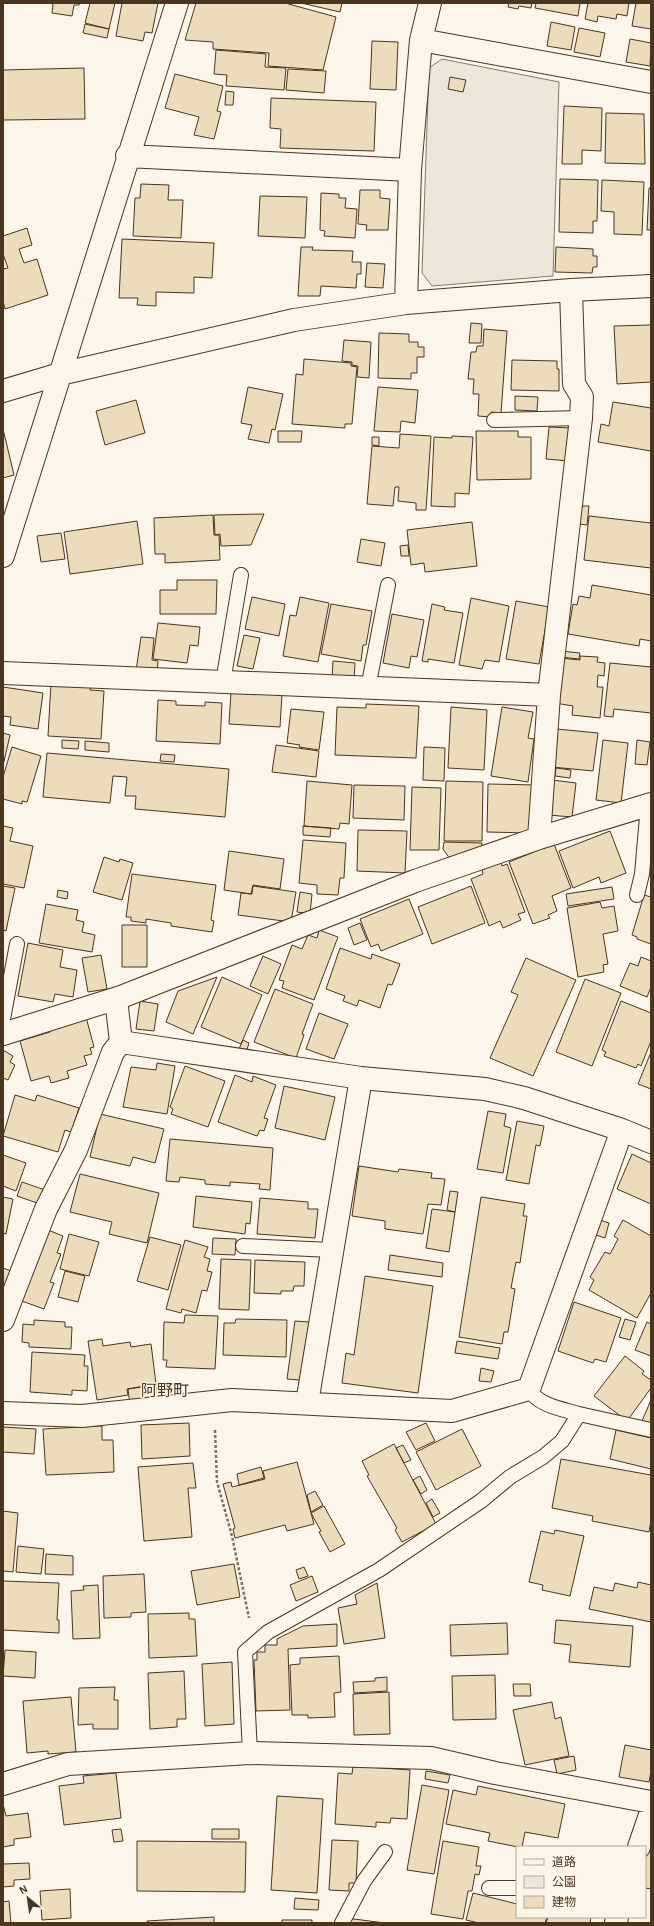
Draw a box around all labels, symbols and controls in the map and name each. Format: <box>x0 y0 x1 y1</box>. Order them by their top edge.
district label: 阿野町 <box>141 1382 189 1399</box>
legend <box>516 1846 646 1918</box>
text: 道路 <box>552 1855 576 1868</box>
text: 公園 <box>552 1876 576 1888</box>
north arrow <box>8 1878 48 1918</box>
text: N <box>17 1883 29 1896</box>
text: 建物 <box>552 1895 576 1908</box>

